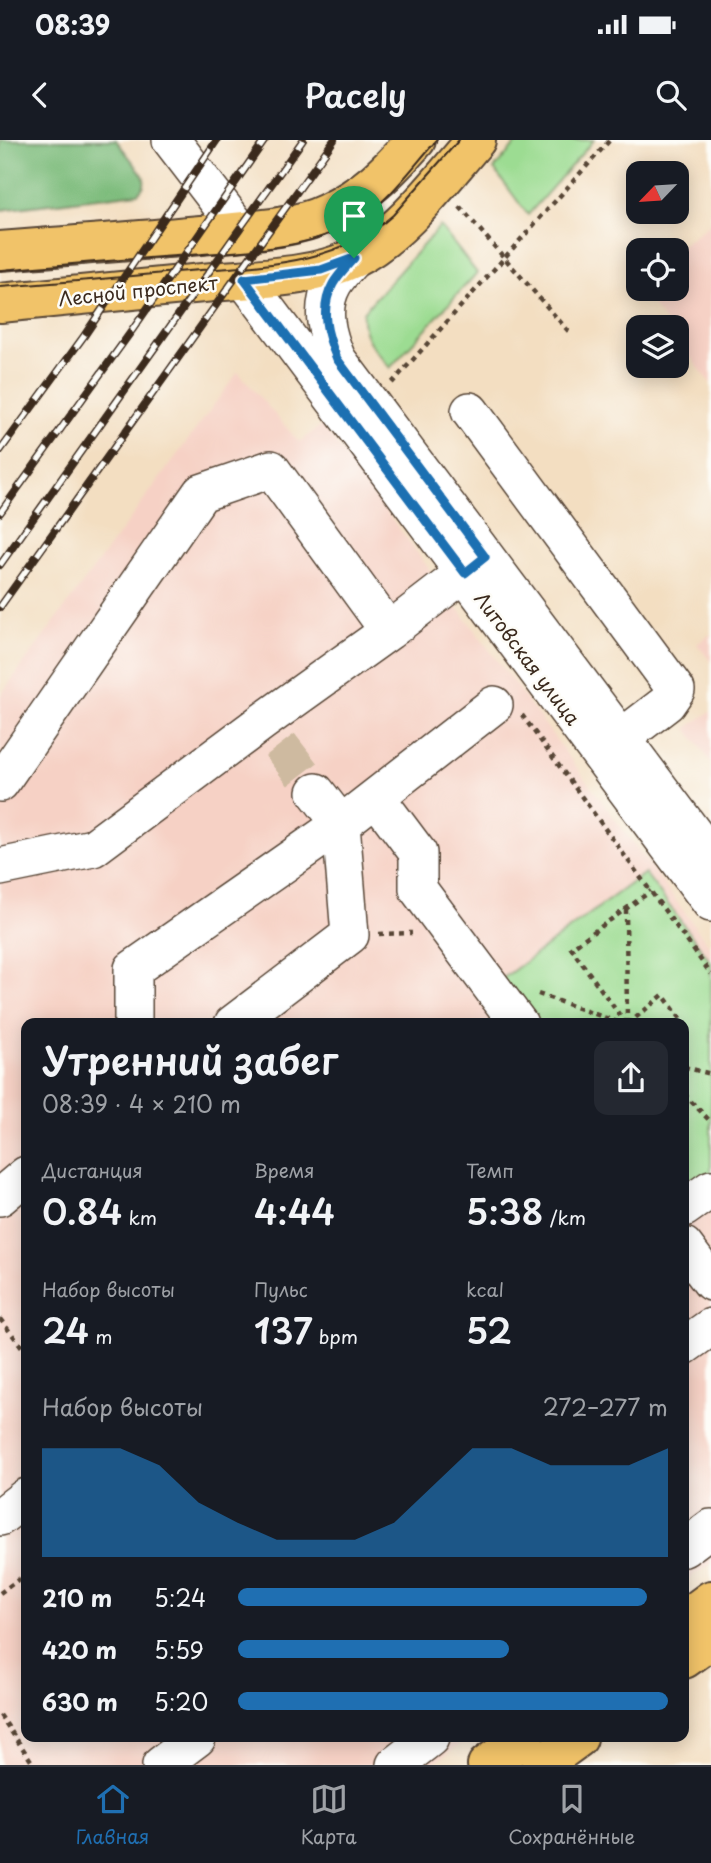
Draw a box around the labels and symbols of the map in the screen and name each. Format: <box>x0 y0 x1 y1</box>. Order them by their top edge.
north arrow <box>626 161 690 224</box>
pin <box>324 186 384 258</box>
street label: Лесной проспект <box>57 268 220 312</box>
street label: Литовская улица <box>469 585 588 731</box>

